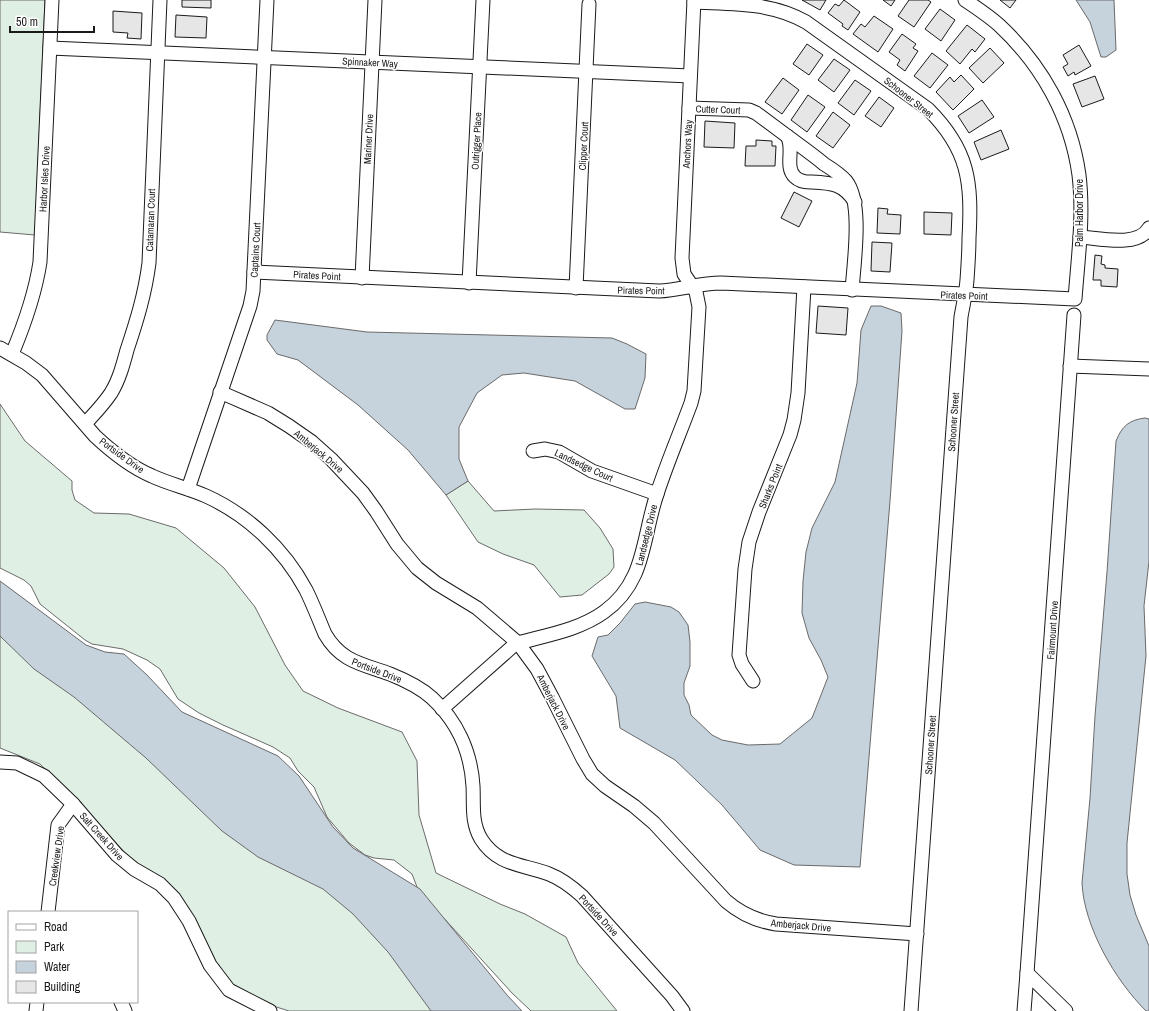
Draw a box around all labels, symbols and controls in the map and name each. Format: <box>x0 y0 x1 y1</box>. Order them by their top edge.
scale bar <box>10 8 94 34</box>
text: 50 m <box>16 14 38 30</box>
street label: Spinnaker Way <box>342 55 399 70</box>
street label: Schooner Street <box>881 74 937 121</box>
street label: Cutter Court <box>695 102 741 117</box>
street label: Outrigger Place <box>469 112 485 170</box>
street label: Mariner Drive <box>361 113 376 164</box>
street label: Anchors Way <box>680 119 695 170</box>
street label: Clipper Court <box>576 121 591 171</box>
street label: Harbor Isles Drive <box>36 145 53 212</box>
street label: Palm Harbor Drive <box>1073 179 1086 247</box>
street label: Catamaran Court <box>143 188 158 252</box>
street label: Captains Court <box>248 221 263 278</box>
street label: Pirates Point <box>293 268 342 283</box>
street label: Pirates Point <box>617 284 666 297</box>
street label: Pirates Point <box>940 288 989 303</box>
street label: Schooner Street <box>945 391 962 452</box>
street label: Amberjack Drive <box>291 426 346 476</box>
street label: Portside Drive <box>97 435 147 476</box>
street label: Landsedge Court <box>553 446 616 485</box>
street label: Sharks Point <box>756 461 786 510</box>
street label: Landsedge Drive <box>633 503 660 567</box>
street label: Fairmount Drive <box>1044 600 1061 660</box>
street label: Portside Drive <box>350 655 404 686</box>
street label: Amberjack Drive <box>534 671 573 733</box>
street label: Schooner Street <box>922 714 939 775</box>
street label: Salt Creek Drive <box>77 810 127 863</box>
street label: Creekview Drive <box>46 825 67 887</box>
street label: Portside Drive <box>576 892 622 939</box>
legend <box>8 911 138 1003</box>
street label: Amberjack Drive <box>769 916 832 935</box>
text: Road <box>44 919 68 935</box>
text: Park <box>44 939 64 955</box>
text: Water <box>44 959 71 975</box>
text: Building <box>44 979 81 995</box>

